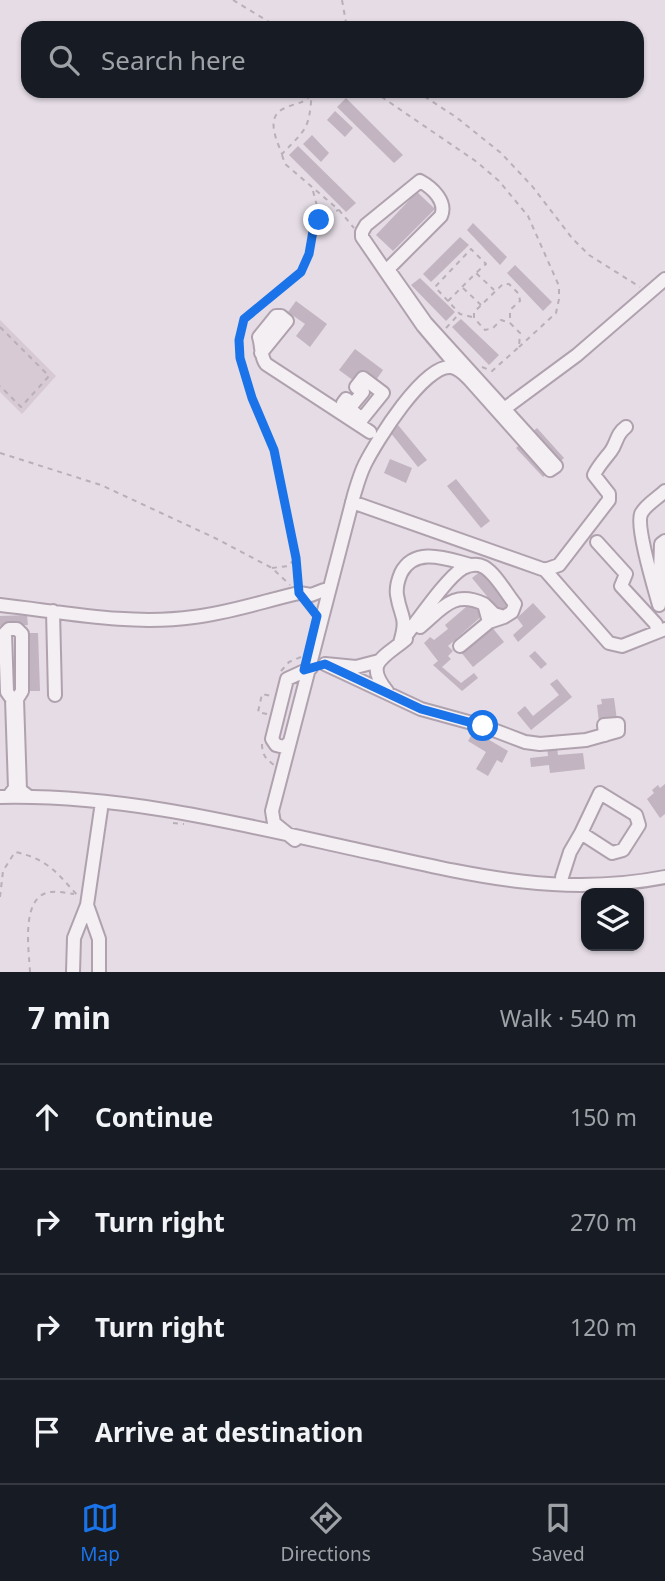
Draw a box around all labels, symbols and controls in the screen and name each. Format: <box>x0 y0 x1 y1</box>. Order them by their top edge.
search box <box>21 21 644 98</box>
icon: search <box>45 41 83 79</box>
text: Search here <box>101 42 246 78</box>
route end <box>303 204 334 235</box>
route start <box>467 710 498 741</box>
map controls <box>581 888 644 951</box>
button: layers <box>581 888 644 951</box>
text: 7 min <box>28 997 111 1038</box>
text: Walk · 540 m <box>500 1002 637 1034</box>
icon: ahead <box>28 1098 66 1136</box>
text: Continue <box>95 1099 213 1135</box>
text: 150 m <box>570 1101 637 1133</box>
icon: right <box>28 1203 66 1241</box>
text: Turn right <box>95 1204 225 1240</box>
text: 270 m <box>570 1206 637 1238</box>
icon: right <box>28 1308 66 1346</box>
text: Turn right <box>95 1309 225 1345</box>
text: 120 m <box>570 1311 637 1343</box>
icon: arrive <box>28 1413 66 1451</box>
text: Arrive at destination <box>95 1414 364 1450</box>
tab: Map <box>80 1499 120 1567</box>
tab: Directions <box>281 1499 371 1567</box>
tab: Saved <box>531 1499 585 1567</box>

